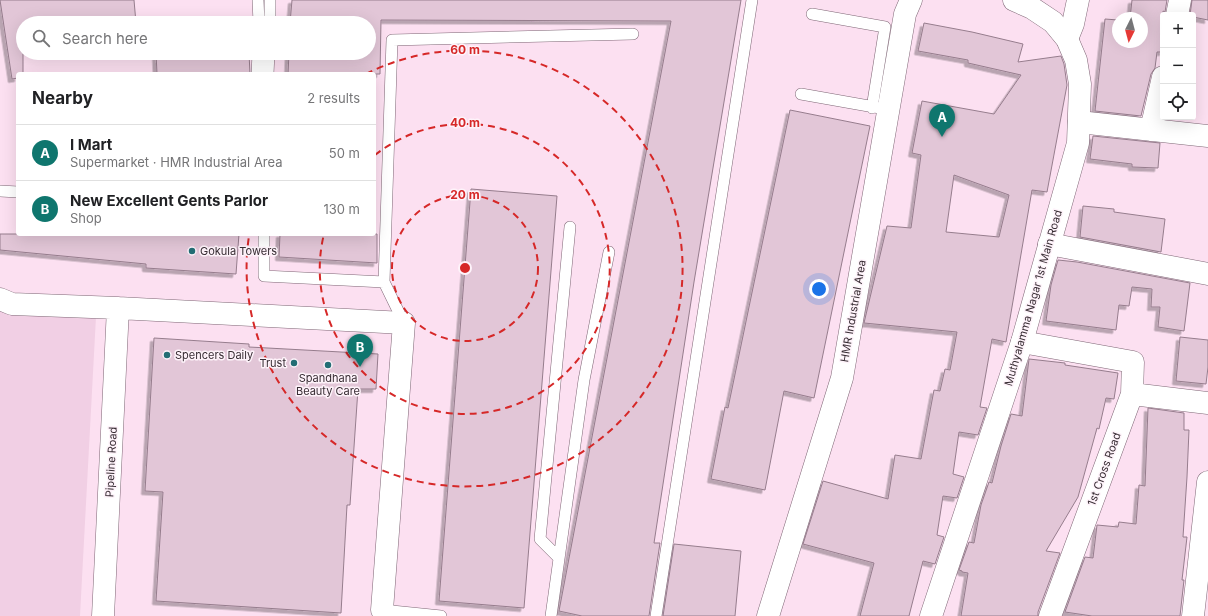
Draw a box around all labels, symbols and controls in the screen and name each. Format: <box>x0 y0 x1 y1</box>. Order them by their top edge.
north arrow <box>1112 12 1148 48</box>
map controls <box>1160 12 1196 120</box>
button: + <box>1160 12 1196 48</box>
search box <box>16 16 376 60</box>
icon: search <box>30 27 52 49</box>
text: Search here <box>62 29 148 48</box>
text: 60 m <box>450 42 480 57</box>
button: − <box>1160 48 1196 84</box>
button: locate <box>1160 84 1196 120</box>
text: Nearby <box>32 88 93 108</box>
text: 2 results <box>307 90 360 106</box>
pin: A <box>929 104 955 137</box>
text: 40 m <box>450 115 480 130</box>
text: I Mart <box>70 135 112 154</box>
text: A <box>40 145 50 161</box>
text: 50 m <box>329 145 360 161</box>
text: Supermarket · HMR Industrial Area <box>70 154 283 170</box>
text: 20 m <box>450 187 480 202</box>
text: New Excellent Gents Parlor <box>70 191 268 210</box>
text: B <box>41 201 49 217</box>
text: 130 m <box>323 201 360 217</box>
street label: Muthyalamma Nagar 1st Main Road <box>1001 208 1065 388</box>
text: Shop <box>70 210 102 226</box>
place label: Gokula Towers <box>200 244 277 258</box>
marker: Gokula Towers <box>187 246 197 256</box>
street label: HMR Industrial Area <box>837 259 869 363</box>
centre of rings <box>458 261 472 275</box>
your location <box>809 279 829 299</box>
pin: B <box>347 334 373 367</box>
place label: Spencers Daily <box>175 348 253 362</box>
marker: Spencers Daily <box>162 350 172 360</box>
place label: Trust <box>259 356 286 370</box>
marker: Trust <box>289 358 299 368</box>
marker: Spandhana Beauty Care <box>323 360 333 370</box>
place label: Spandhana Beauty Care <box>296 371 360 398</box>
street label: Pipeline Road <box>102 426 120 498</box>
street label: 1st Cross Road <box>1084 431 1124 507</box>

